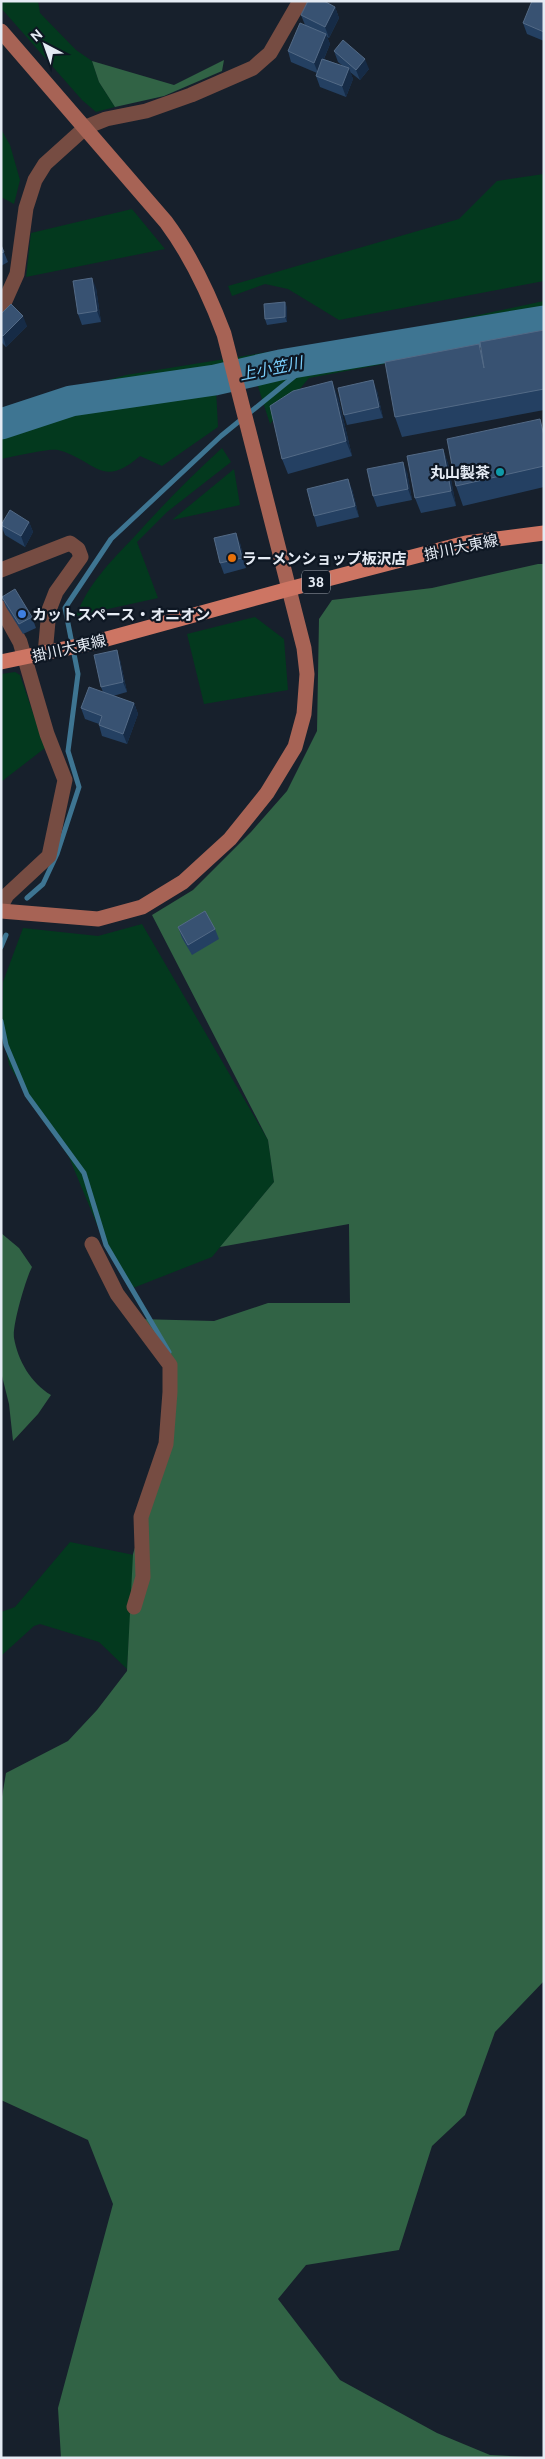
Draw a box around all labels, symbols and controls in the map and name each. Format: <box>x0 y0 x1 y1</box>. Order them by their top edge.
north arrow <box>20 20 70 70</box>
text: N <box>27 26 46 45</box>
water label: 上小笠川 <box>238 353 306 383</box>
place label: 丸山製茶 <box>430 464 490 481</box>
marker: 丸山製茶 <box>494 466 506 478</box>
street label: 掛川大東線 <box>423 531 499 563</box>
place label: ラーメンショップ板沢店 <box>242 550 406 567</box>
marker: ラーメンショップ板沢店 <box>226 552 238 564</box>
road number: 38 <box>302 570 330 594</box>
place label: カットスペース・オニオン <box>32 606 210 623</box>
marker: カットスペース・オニオン <box>16 608 28 620</box>
street label: 掛川大東線 <box>31 631 107 665</box>

